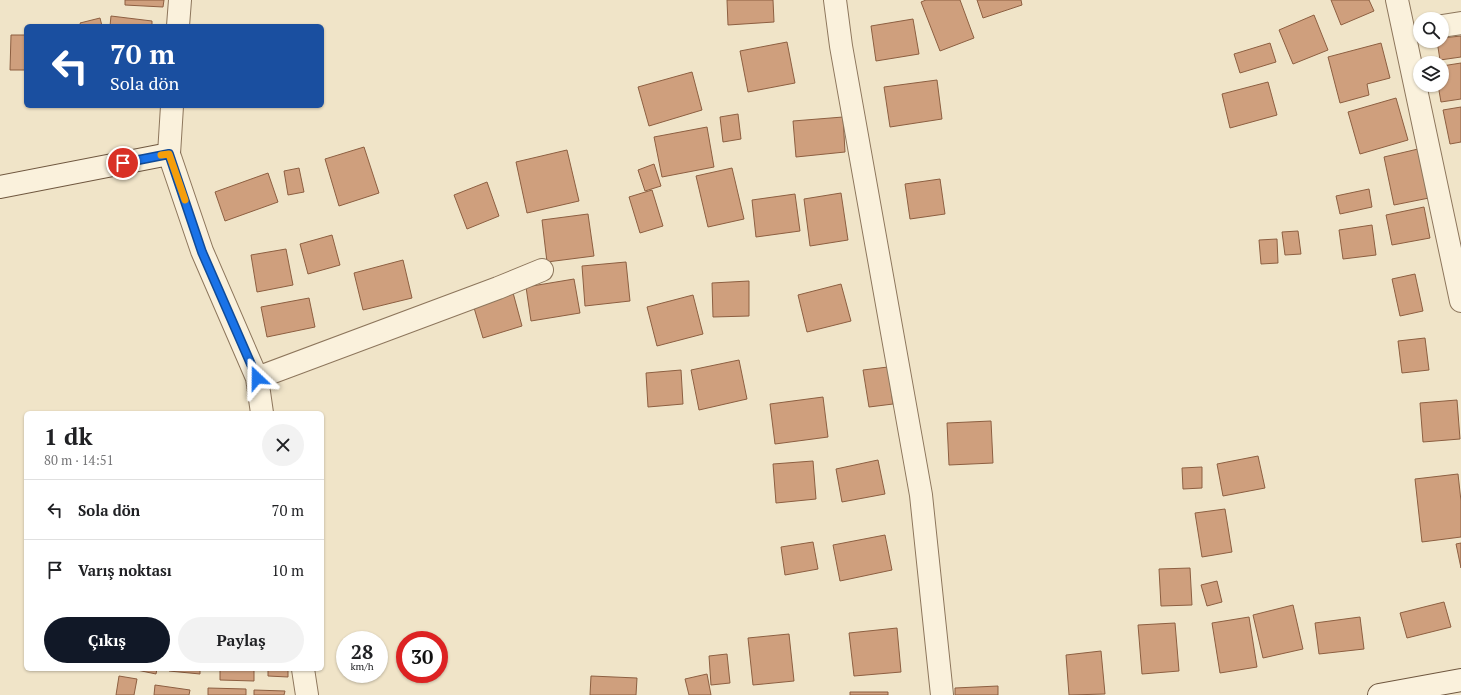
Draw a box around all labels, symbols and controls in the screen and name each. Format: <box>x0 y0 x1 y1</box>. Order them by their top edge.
map controls <box>1413 12 1449 92</box>
button: search <box>1413 12 1449 48</box>
text: 70 m <box>110 35 175 72</box>
icon: left <box>44 40 96 92</box>
button: layers <box>1413 56 1449 92</box>
text: Sola dön <box>110 71 179 95</box>
pin <box>106 146 140 180</box>
icon: arrive <box>112 152 134 174</box>
position arrow <box>236 357 278 399</box>
text: 1 dk <box>44 420 92 452</box>
button: close <box>262 424 304 466</box>
text: 80 m · 14:51 <box>44 451 114 469</box>
icon: left <box>44 499 66 521</box>
text: Sola dön <box>78 500 140 520</box>
text: 70 m <box>271 500 304 520</box>
icon: arrive <box>44 559 66 581</box>
text: Varış noktası <box>78 560 172 580</box>
text: 10 m <box>271 560 304 580</box>
button: Çıkış <box>44 617 170 663</box>
button: Paylaş <box>178 617 304 663</box>
speed limit sign: 30 <box>396 631 448 683</box>
text: 28 <box>351 638 373 665</box>
text: km/h <box>350 660 374 673</box>

